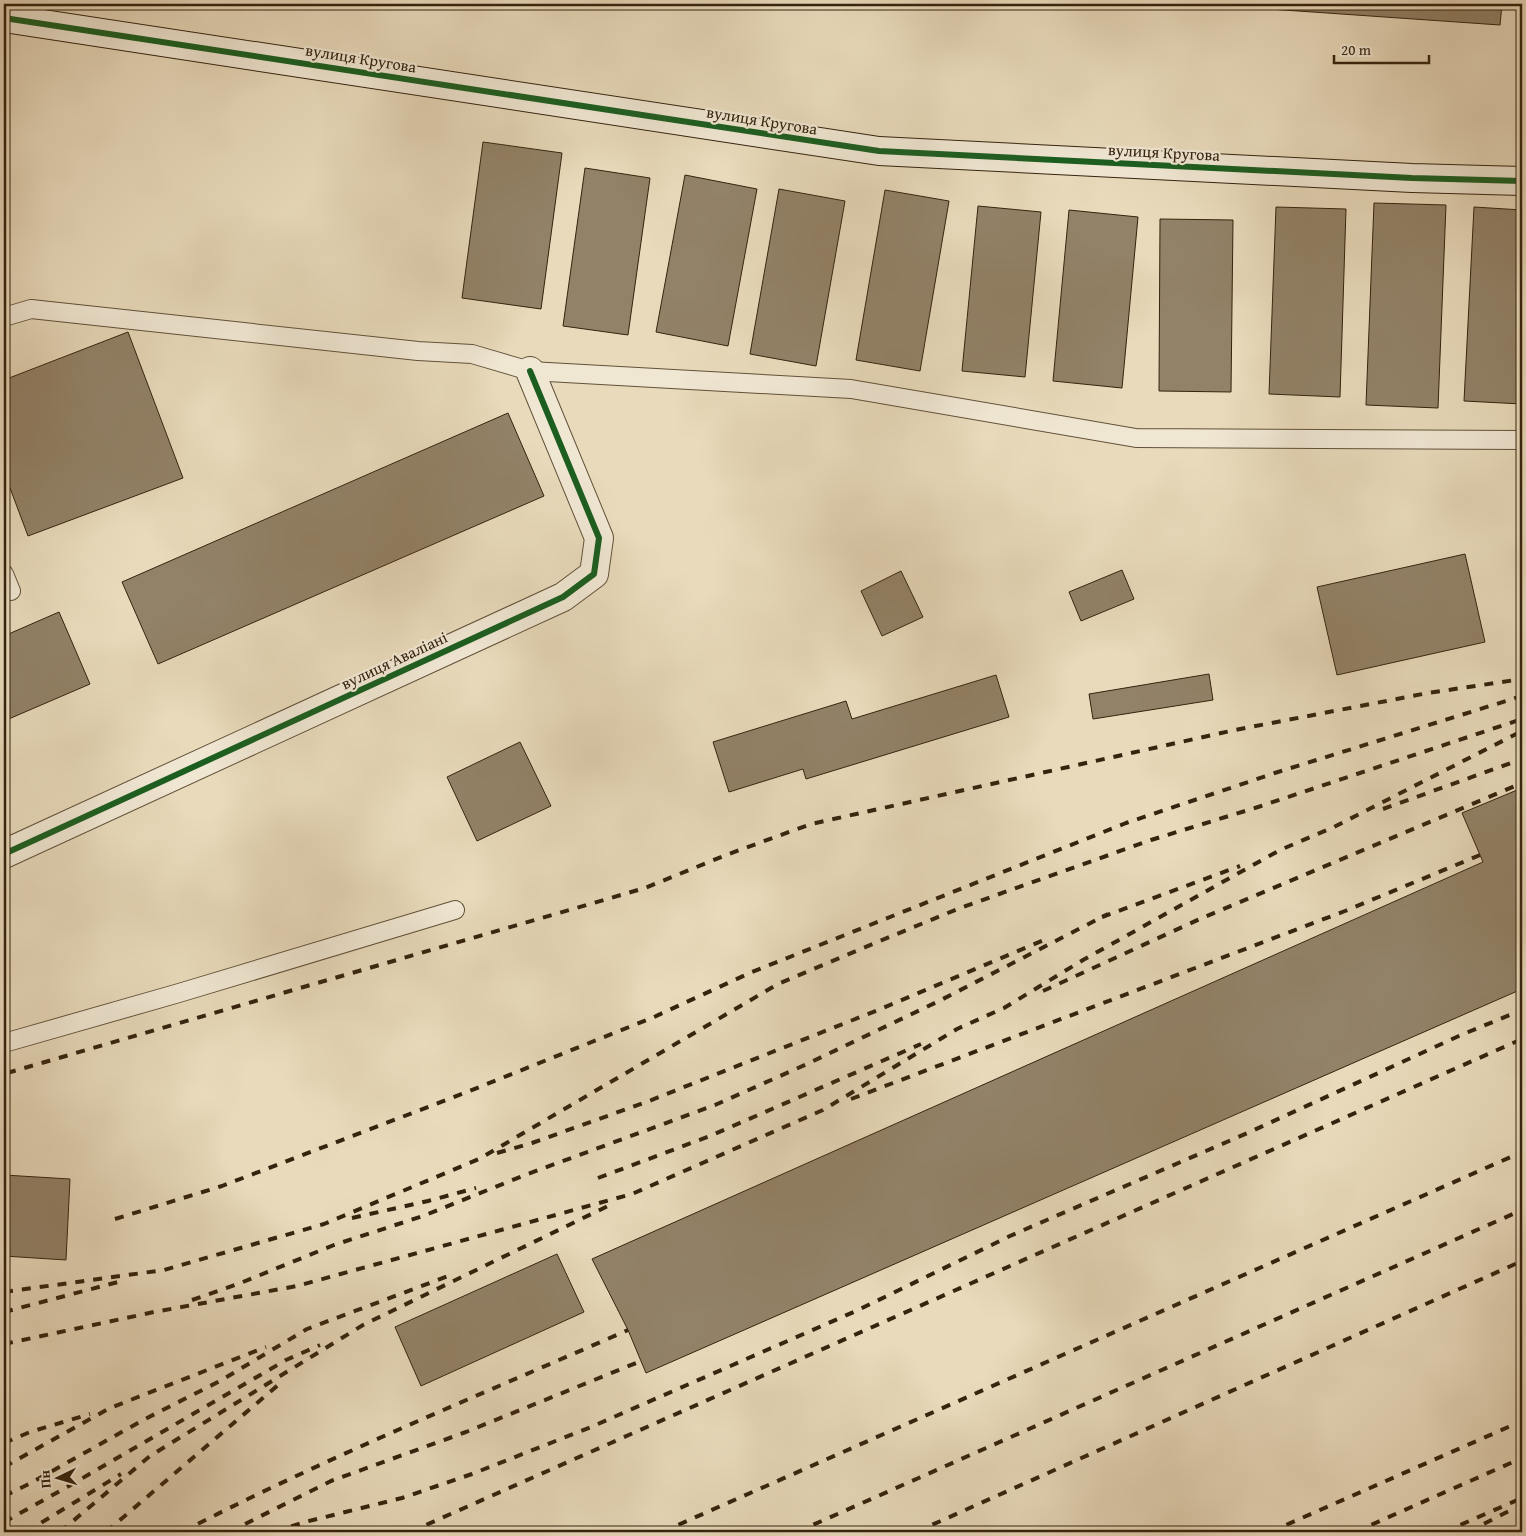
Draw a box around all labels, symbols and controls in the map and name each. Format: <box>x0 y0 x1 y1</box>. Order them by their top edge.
scale bar <box>1334 32 1428 64</box>
street label: вулиця Кругова <box>304 37 419 79</box>
text: 20 m <box>1341 39 1372 60</box>
street label: вулиця Кругова <box>705 99 820 141</box>
street label: вулиця Кругова <box>1107 137 1221 167</box>
street label: вулиця Аваліані <box>337 625 452 695</box>
north arrow <box>32 1454 82 1504</box>
text: Пн <box>34 1469 56 1489</box>

